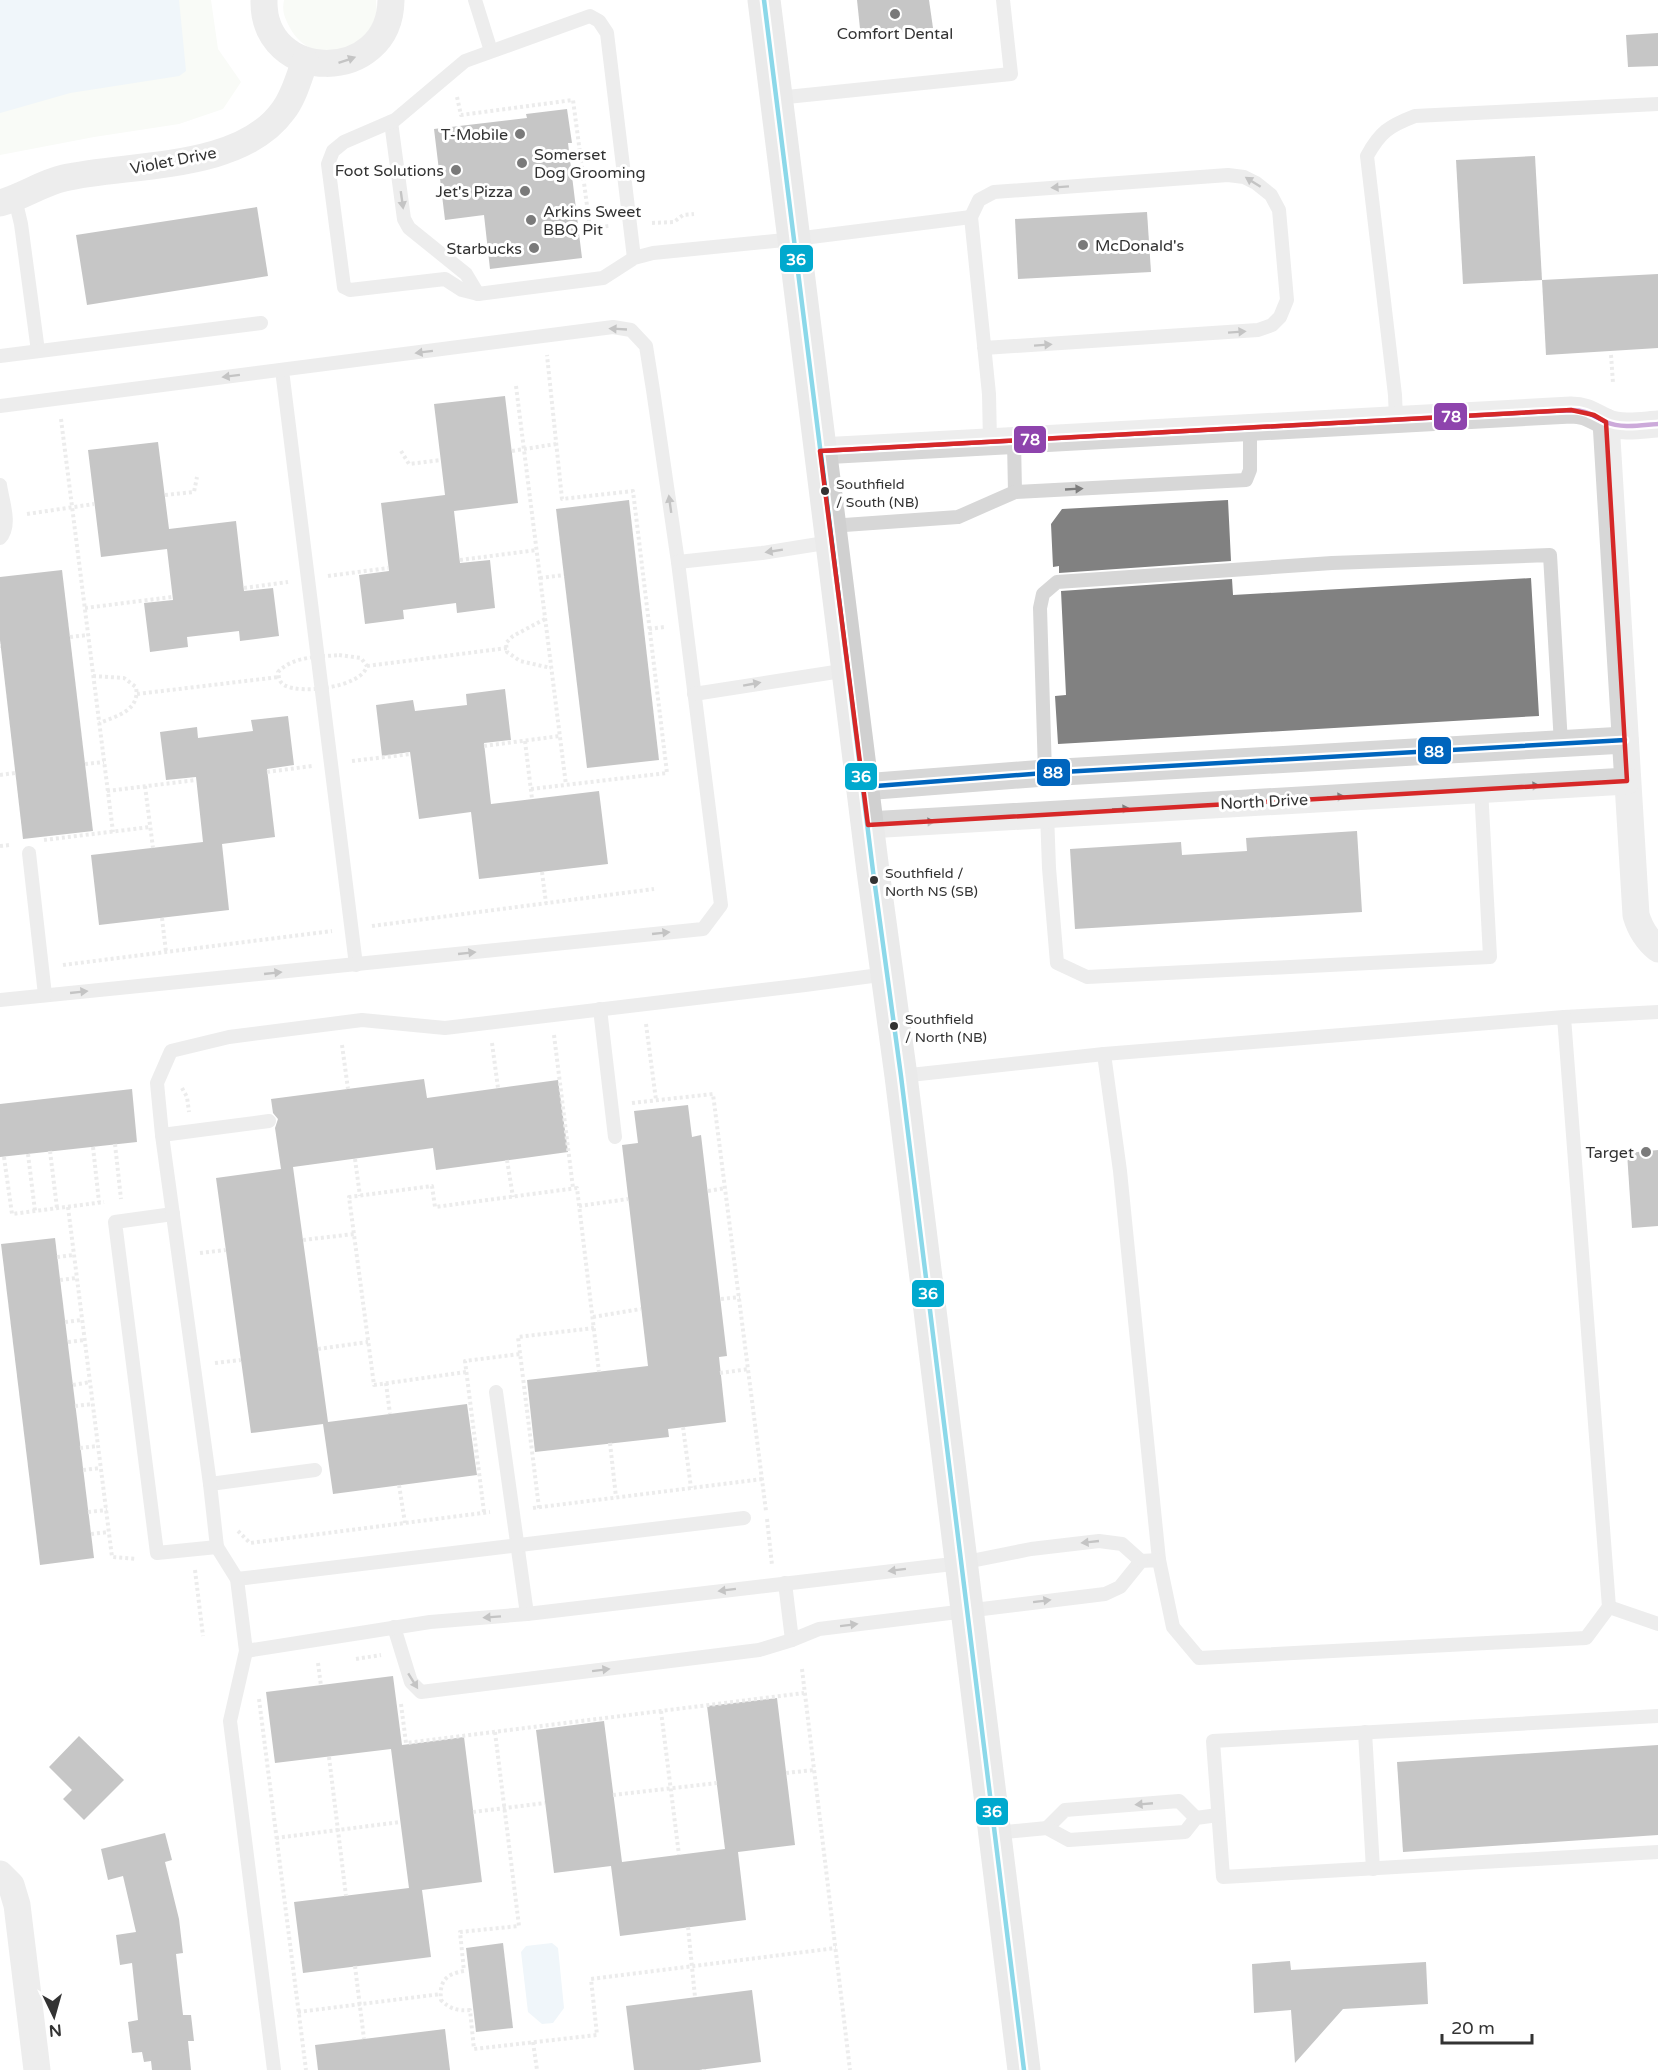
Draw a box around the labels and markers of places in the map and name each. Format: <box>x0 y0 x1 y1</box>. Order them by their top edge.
marker: Comfort Dental <box>888 7 902 21</box>
place label: Comfort Dental <box>837 24 953 44</box>
place label: T-Mobile <box>441 125 508 145</box>
marker: T-Mobile <box>513 127 527 141</box>
place label: Somerset Dog Grooming <box>534 145 646 183</box>
marker: Somerset Dog Grooming <box>515 156 529 170</box>
place label: Foot Solutions <box>335 161 444 181</box>
marker: Foot Solutions <box>449 163 463 177</box>
place label: Jet's Pizza <box>435 182 513 202</box>
marker: Jet's Pizza <box>518 184 532 198</box>
place label: Arkins Sweet BBQ Pit <box>543 202 641 240</box>
marker: Arkins Sweet BBQ Pit <box>524 213 538 227</box>
place label: McDonald's <box>1095 236 1184 256</box>
marker: McDonald's <box>1076 238 1090 252</box>
place label: Starbucks <box>447 239 522 259</box>
marker: Starbucks <box>527 241 541 255</box>
place label: Southfield / South (NB) <box>836 476 919 511</box>
marker: Southfield / South (NB) <box>819 485 831 497</box>
place label: Southfield / North NS (SB) <box>885 865 978 900</box>
marker: Southfield / North NS (SB) <box>868 874 880 886</box>
place label: Southfield / North (NB) <box>905 1011 987 1046</box>
marker: Southfield / North (NB) <box>888 1020 900 1032</box>
place label: Target <box>1585 1143 1634 1163</box>
marker: Target <box>1639 1145 1653 1159</box>

